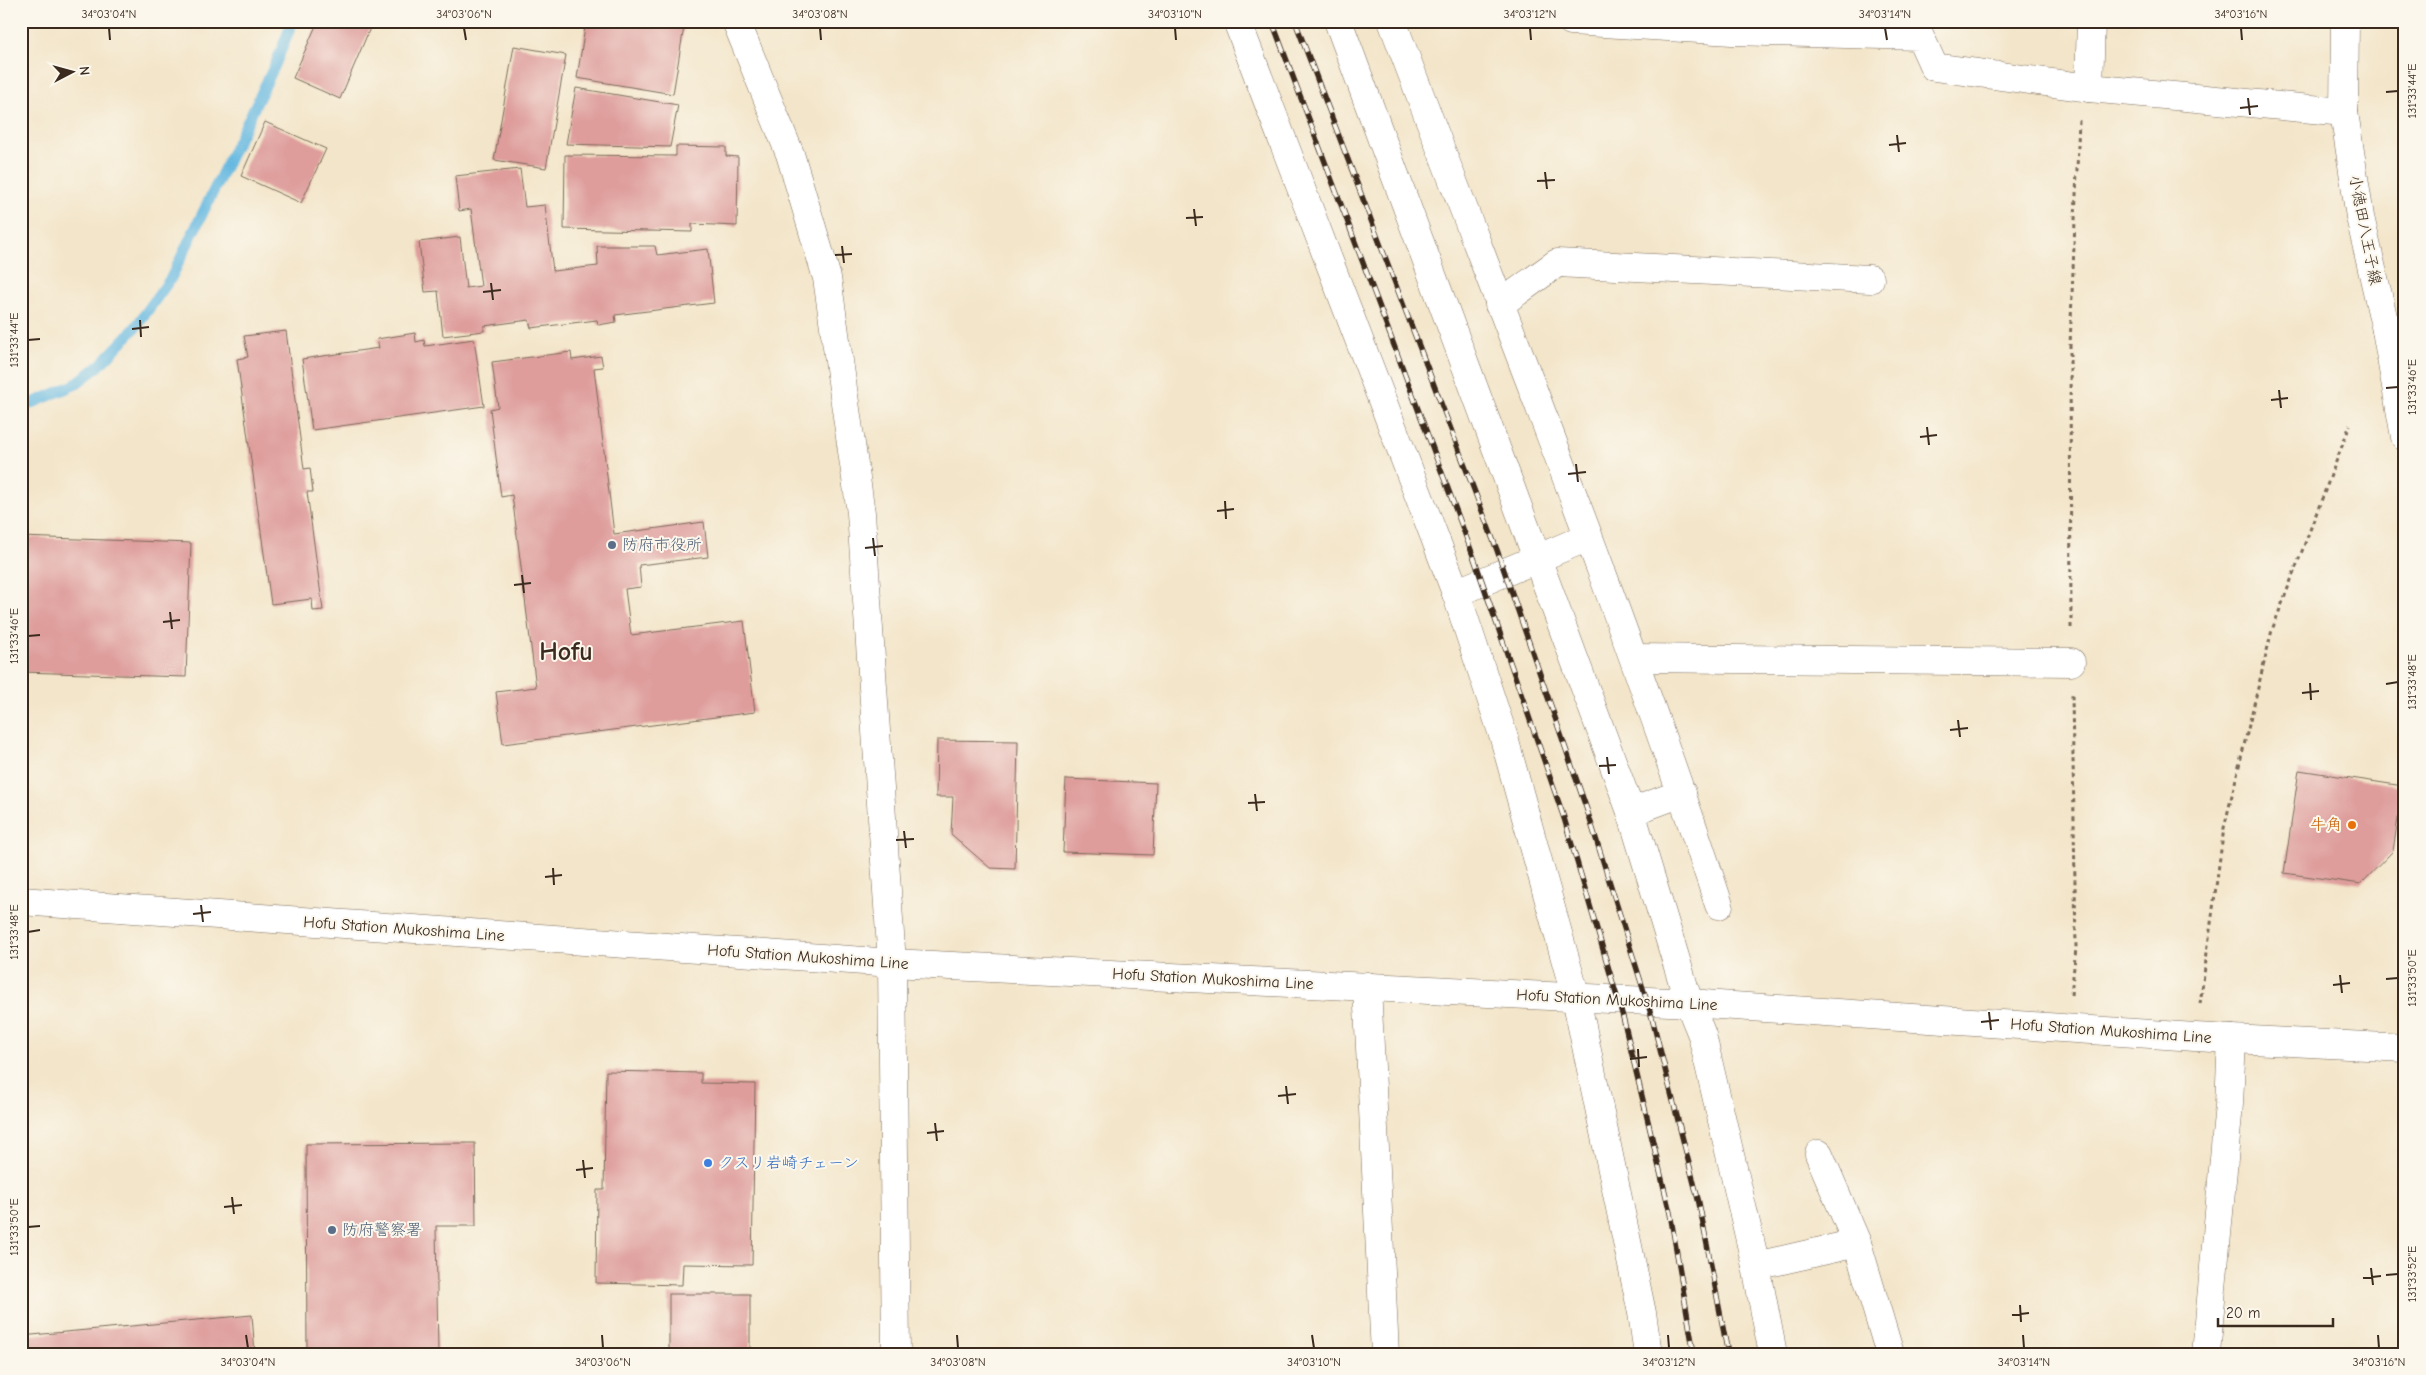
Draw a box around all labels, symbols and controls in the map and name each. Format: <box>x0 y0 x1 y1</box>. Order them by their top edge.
text: 34°03'04"N <box>82 7 136 21</box>
text: 34°03'06"N <box>436 7 492 21</box>
text: 34°03'08"N <box>792 7 848 21</box>
text: 34°03'10"N <box>1148 7 1202 21</box>
text: 34°03'12"N <box>1504 7 1556 21</box>
text: 34°03'14"N <box>1859 7 1911 21</box>
text: 34°03'16"N <box>2214 7 2268 21</box>
north arrow <box>48 48 98 98</box>
text: 131°33'44"E <box>2405 63 2419 119</box>
text: N <box>76 65 93 76</box>
street label: 小徳田八王子線 <box>2345 173 2385 287</box>
text: 131°33'44"E <box>7 312 21 368</box>
text: 131°33'46"E <box>2405 359 2419 415</box>
place label: 防府市役所 <box>622 536 702 554</box>
marker: 防府市役所 <box>606 539 618 551</box>
text: 131°33'46"E <box>7 608 21 664</box>
district label: Hofu <box>539 637 593 667</box>
text: 131°33'48"E <box>2405 654 2419 710</box>
place label: 牛角 <box>2310 816 2342 834</box>
marker: 牛角 <box>2346 819 2358 831</box>
text: 131°33'48"E <box>7 904 21 960</box>
street label: Hofu Station Mukoshima Line <box>303 913 505 945</box>
street label: Hofu Station Mukoshima Line <box>707 941 909 973</box>
text: 131°33'50"E <box>2405 949 2419 1007</box>
street label: Hofu Station Mukoshima Line <box>1112 965 1314 993</box>
street label: Hofu Station Mukoshima Line <box>1516 986 1718 1014</box>
street label: Hofu Station Mukoshima Line <box>2010 1015 2212 1047</box>
place label: クスリ岩崎チェーン <box>718 1154 859 1172</box>
marker: クスリ岩崎チェーン <box>702 1157 714 1169</box>
text: 131°33'50"E <box>7 1198 21 1256</box>
place label: 防府警察署 <box>342 1221 422 1239</box>
marker: 防府警察署 <box>326 1224 338 1236</box>
text: 131°33'52"E <box>2405 1246 2419 1302</box>
scale bar <box>2218 1295 2334 1327</box>
text: 20 m <box>2226 1304 2260 1322</box>
text: 34°03'04"N <box>221 1355 275 1369</box>
text: 34°03'06"N <box>575 1355 631 1369</box>
text: 34°03'08"N <box>930 1355 986 1369</box>
text: 34°03'10"N <box>1287 1355 1341 1369</box>
text: 34°03'12"N <box>1643 1355 1695 1369</box>
text: 34°03'14"N <box>1998 1355 2050 1369</box>
text: 34°03'16"N <box>2352 1355 2406 1369</box>

